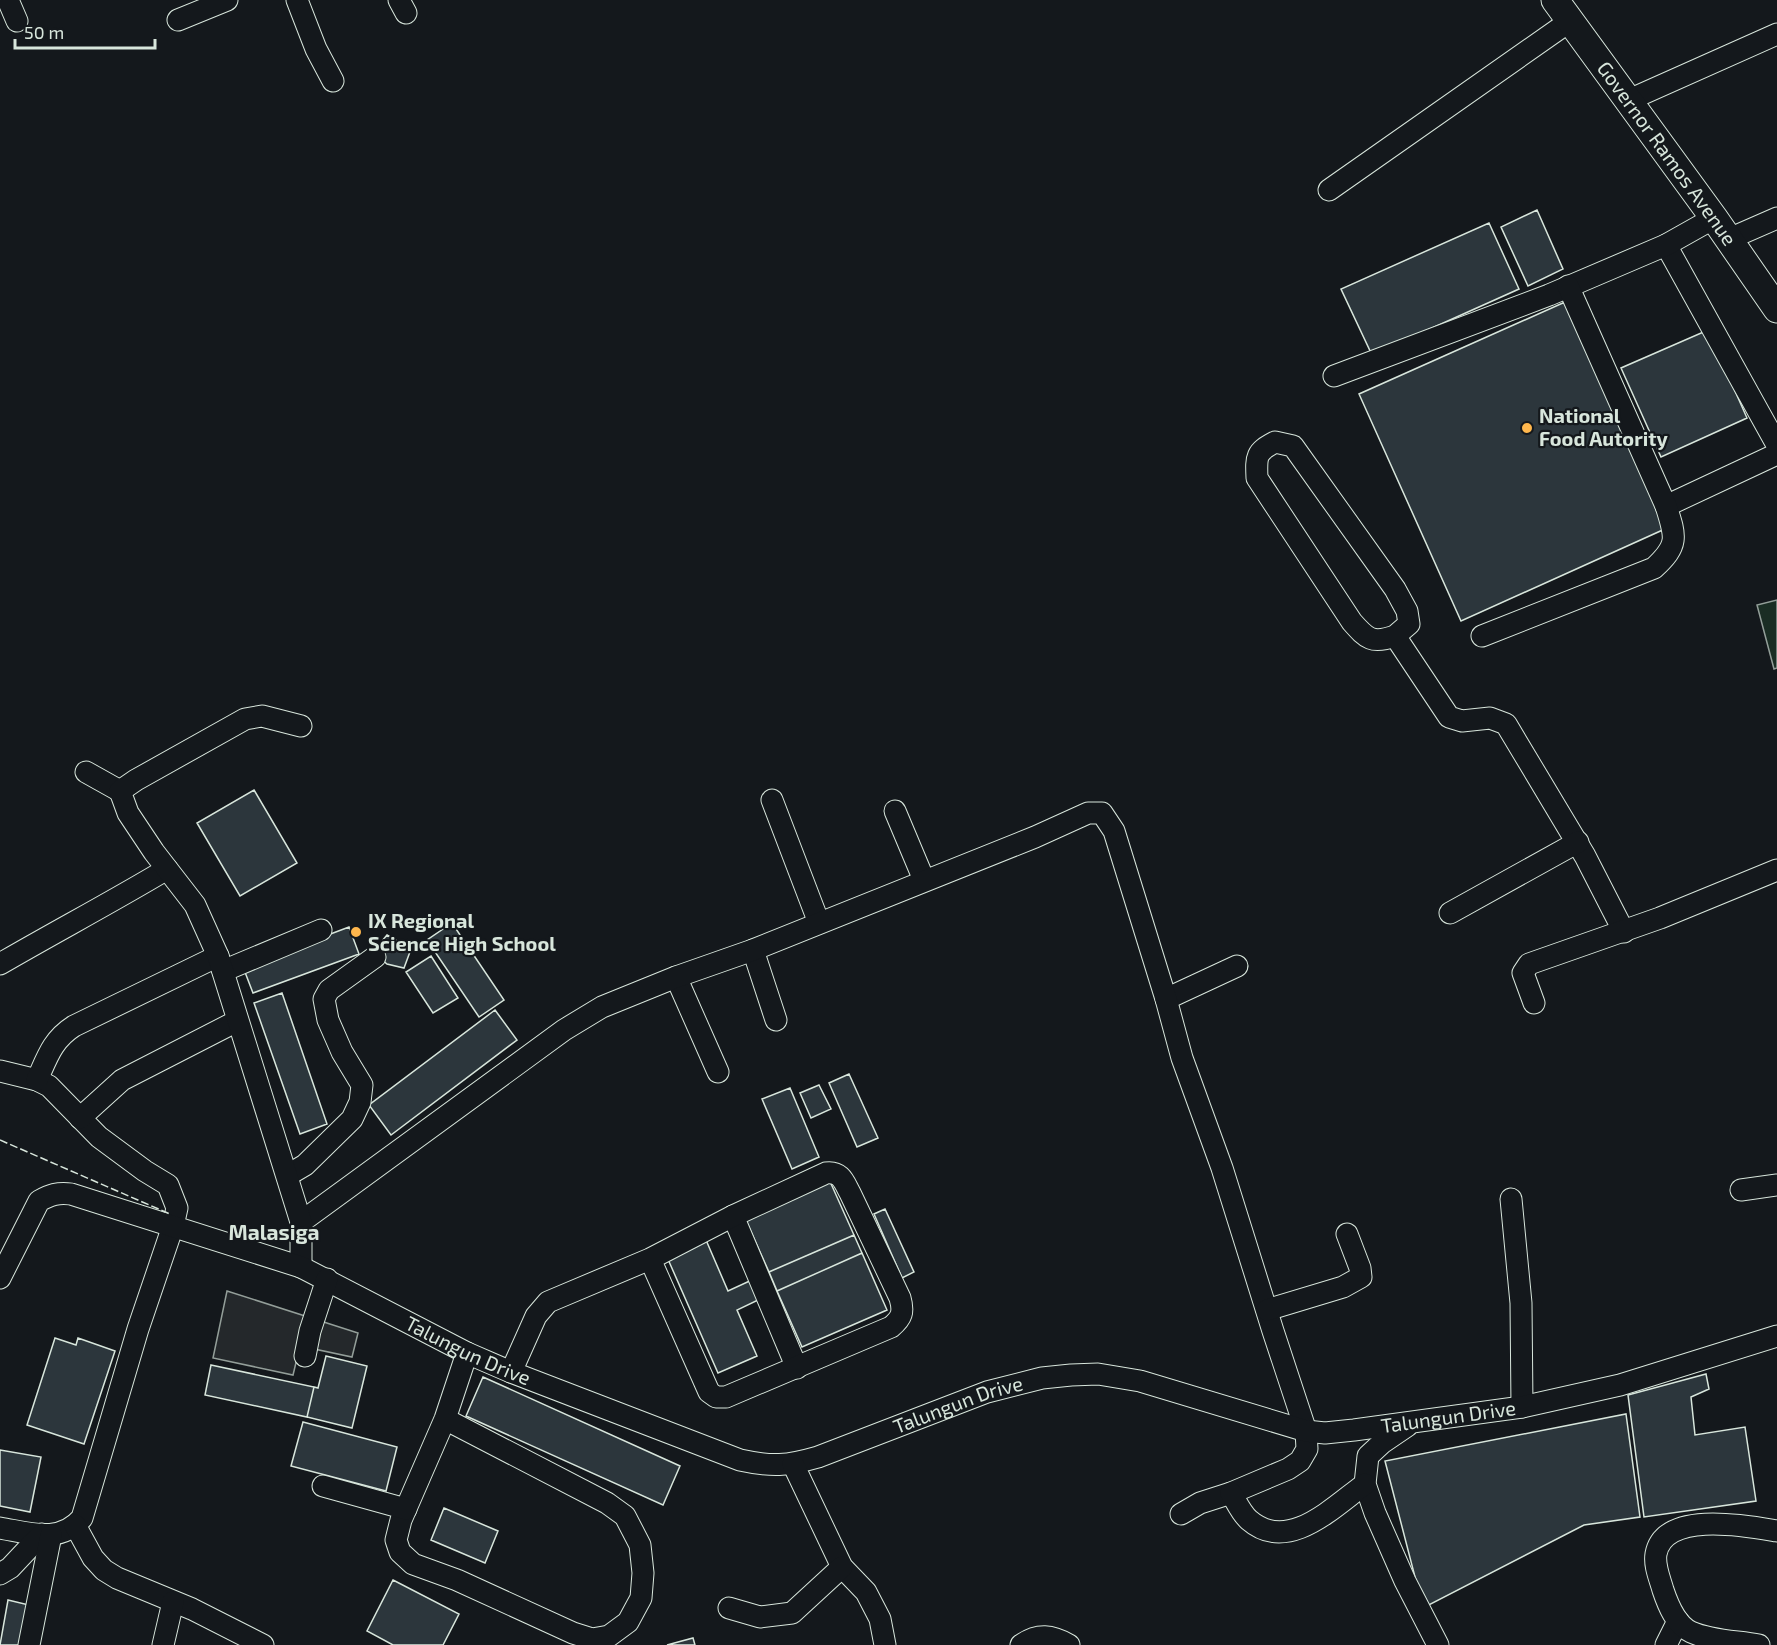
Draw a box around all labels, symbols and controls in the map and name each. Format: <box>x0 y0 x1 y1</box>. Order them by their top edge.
scale bar <box>15 12 154 50</box>
text: 50 m <box>24 21 64 43</box>
street label: Governor Ramos Avenue <box>1593 56 1742 250</box>
place label: National Food Autority <box>1539 403 1668 451</box>
marker: National Food Autority <box>1520 421 1534 435</box>
place label: IX Regional Science High School <box>368 908 556 955</box>
marker: IX Regional Science High School <box>349 925 363 939</box>
district label: Malasiga <box>228 1219 320 1244</box>
street label: Talungun Drive <box>402 1310 534 1389</box>
street label: Talungun Drive <box>890 1370 1025 1438</box>
street label: Talungun Drive <box>1379 1395 1517 1437</box>

